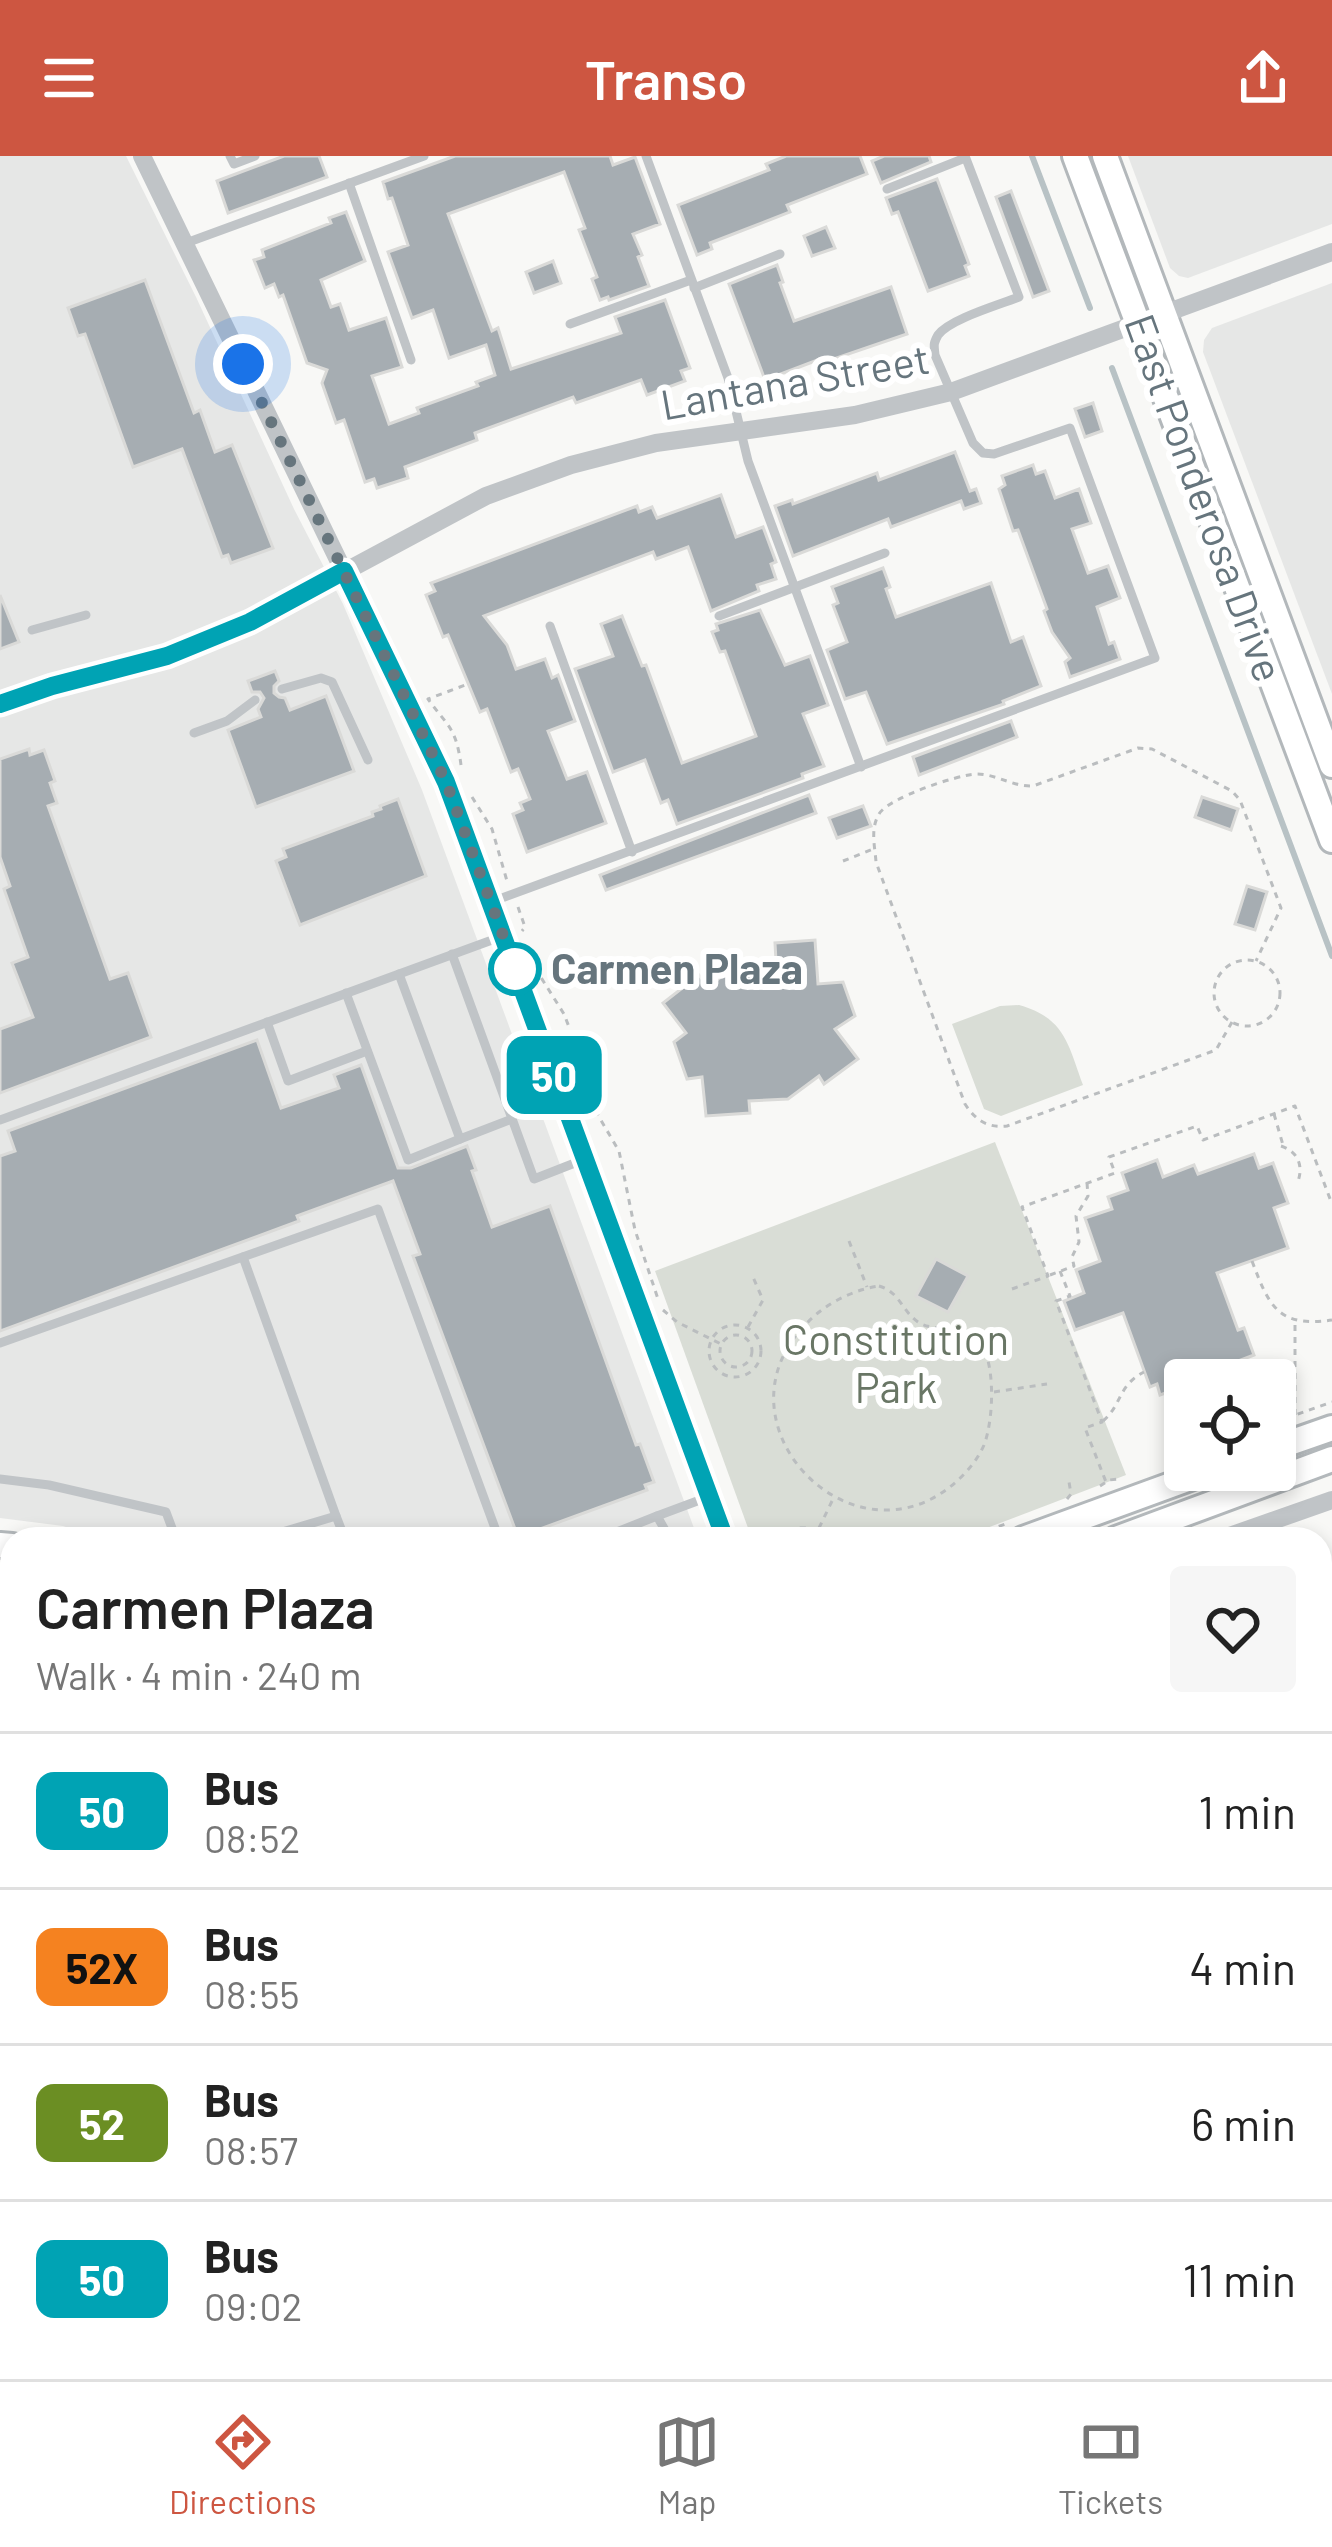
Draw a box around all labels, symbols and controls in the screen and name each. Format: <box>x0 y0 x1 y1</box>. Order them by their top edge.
icon: menu <box>36 45 102 111</box>
icon: share <box>1230 45 1296 111</box>
text: Transo <box>585 46 747 111</box>
street label: East Ponderosa Drive <box>1116 307 1296 688</box>
street label: Lantana Street <box>656 332 933 428</box>
your location <box>213 334 273 394</box>
place label: Carmen Plaza <box>551 942 803 992</box>
marker: Carmen Plaza <box>490 944 540 994</box>
line badge: 50 <box>500 1036 608 1114</box>
text: 50 <box>531 1050 577 1100</box>
park label: Constitution Park <box>783 1313 1009 1411</box>
map controls <box>1164 1359 1296 1491</box>
button: locate <box>1164 1359 1296 1491</box>
button: heart <box>1170 1566 1296 1692</box>
text: Carmen Plaza <box>36 1572 375 1640</box>
text: Walk · 4 min · 240 m <box>36 1651 361 1698</box>
text: Bus <box>204 1760 279 1814</box>
text: 1 min <box>1198 1784 1296 1838</box>
text: 50 <box>79 1786 125 1836</box>
text: 08:52 <box>204 1814 301 1861</box>
text: Bus <box>204 1916 279 1970</box>
text: 4 min <box>1189 1940 1296 1994</box>
text: 52X <box>66 1942 138 1992</box>
text: 08:55 <box>204 1970 300 2017</box>
text: Bus <box>204 2072 279 2126</box>
text: 6 min <box>1191 2096 1296 2150</box>
text: 52 <box>79 2098 125 2148</box>
text: 08:57 <box>204 2126 298 2173</box>
text: Bus <box>204 2228 279 2282</box>
text: 11 min <box>1182 2252 1296 2306</box>
text: 50 <box>79 2254 125 2304</box>
text: 09:02 <box>204 2282 303 2329</box>
tab: Directions <box>169 2409 316 2521</box>
tab: Map <box>654 2409 720 2521</box>
tab: Tickets <box>1058 2409 1163 2521</box>

